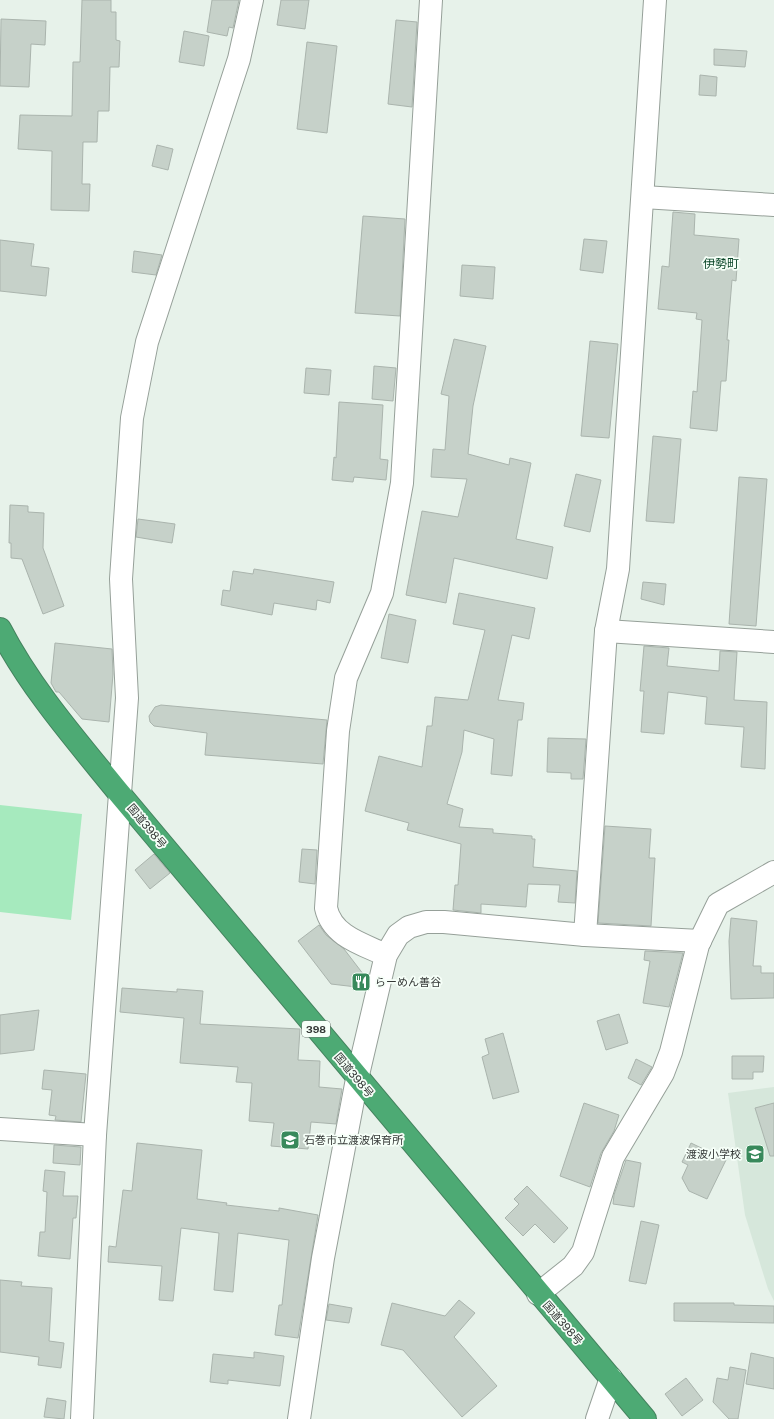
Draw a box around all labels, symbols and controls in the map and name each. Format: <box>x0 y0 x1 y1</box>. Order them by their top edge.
district label: 伊勢町 <box>703 257 739 271</box>
street label: 国道398号 <box>125 802 169 850</box>
restaurant icon: らーめん善谷 <box>350 971 372 993</box>
place label: らーめん善谷 <box>375 976 441 988</box>
road number: 398 <box>302 1021 330 1037</box>
street label: 国道398号 <box>332 1051 376 1099</box>
school or university icon: 石巻市立渡波保育所 <box>279 1129 301 1151</box>
place label: 石巻市立渡波保育所 <box>304 1134 404 1146</box>
school or university icon: 渡波小学校 <box>744 1143 766 1165</box>
place label: 渡波小学校 <box>686 1148 741 1160</box>
street label: 国道398号 <box>541 1299 585 1347</box>

